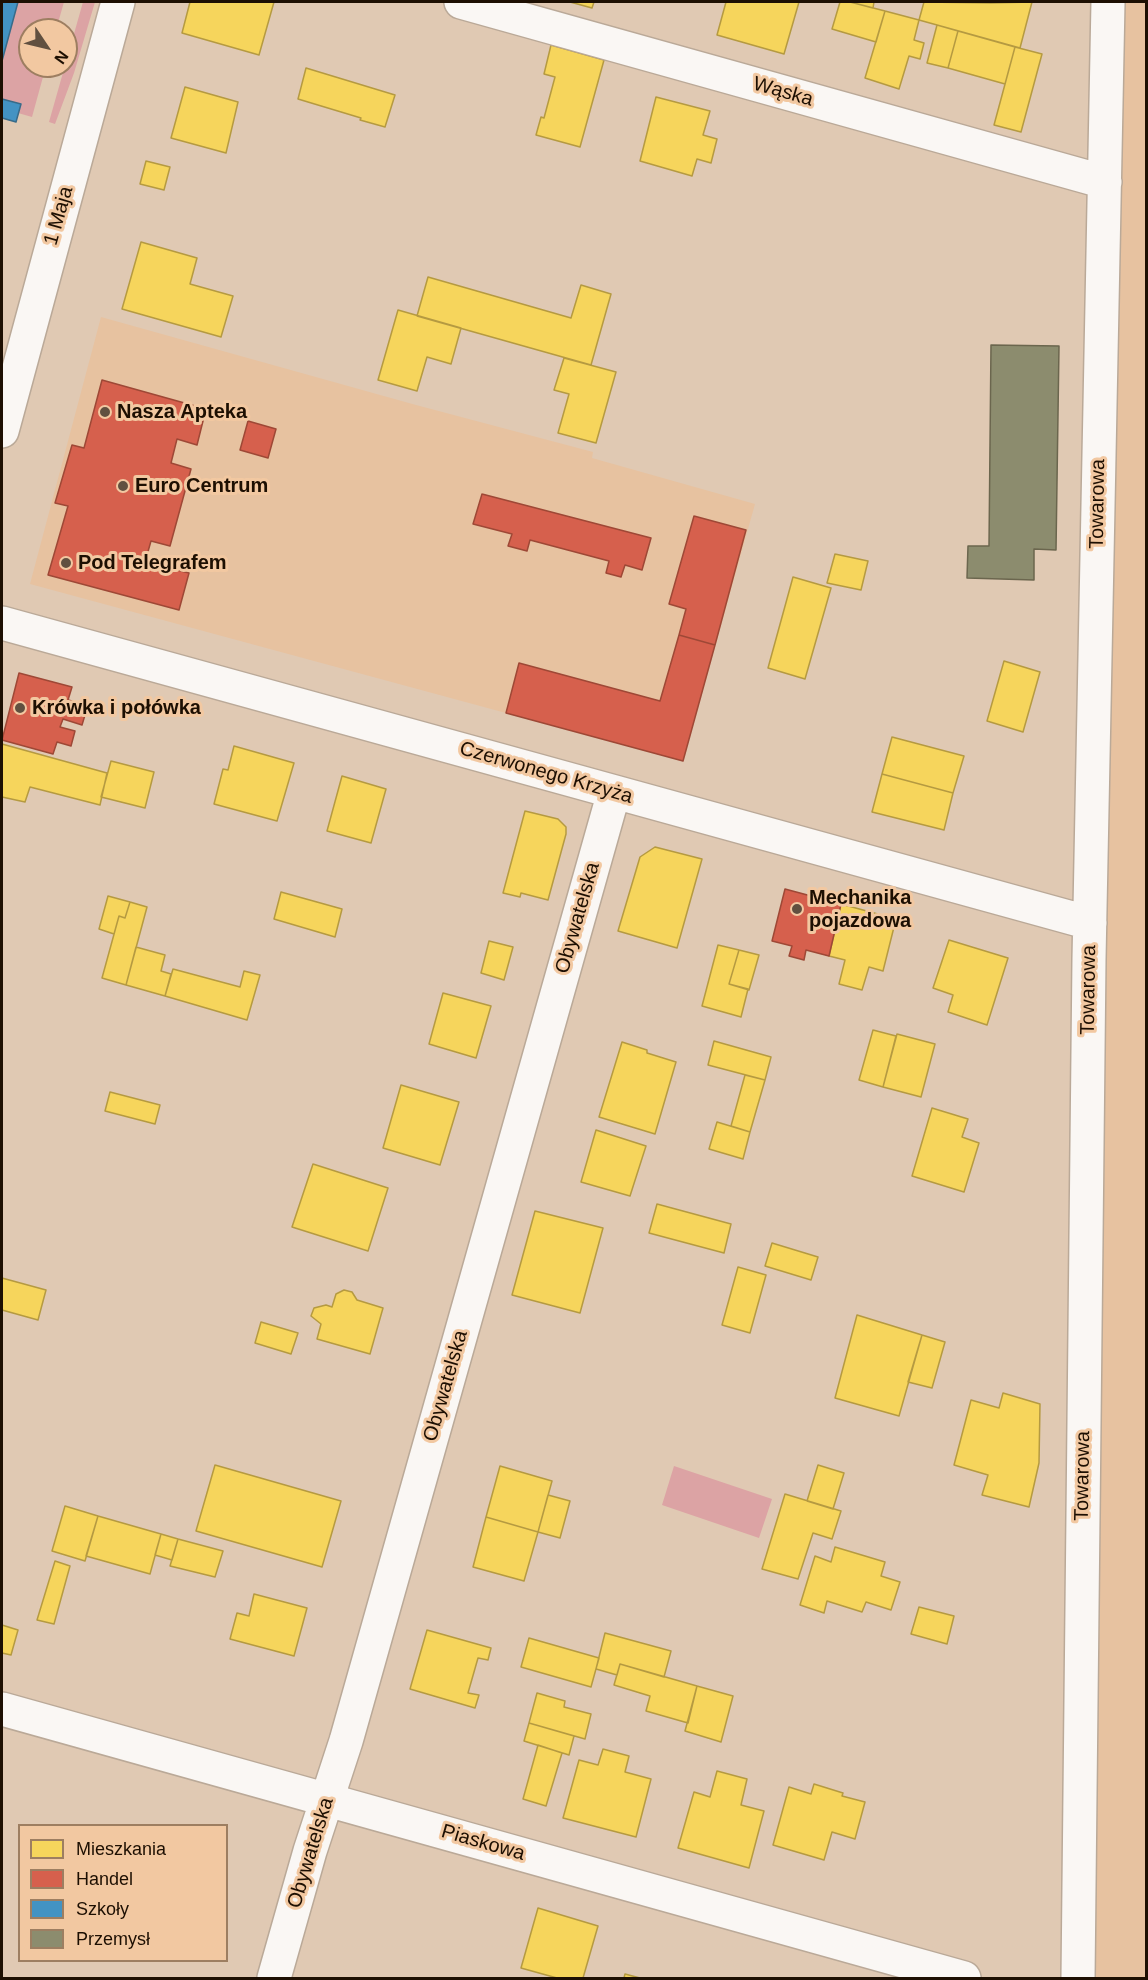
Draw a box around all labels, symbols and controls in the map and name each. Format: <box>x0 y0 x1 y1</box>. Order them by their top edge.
north arrow <box>18 18 78 78</box>
text: N <box>51 48 72 67</box>
street label: Wąska <box>750 72 816 112</box>
street label: 1 Maja <box>39 184 79 248</box>
place label: Nasza Apteka <box>117 400 247 424</box>
marker: Nasza Apteka <box>98 405 112 419</box>
street label: Towarowa <box>1085 459 1111 549</box>
place label: Euro Centrum <box>135 474 268 498</box>
marker: Euro Centrum <box>116 479 130 493</box>
place label: Pod Telegrafem <box>78 551 227 575</box>
marker: Pod Telegrafem <box>59 556 73 570</box>
place label: Krówka i połówka <box>32 696 201 720</box>
marker: Krówka i połówka <box>13 701 27 715</box>
street label: Czerwonego Krzyża <box>457 737 635 809</box>
street label: Obywatelska <box>551 860 605 976</box>
place label: Mechanika pojazdowa <box>809 886 911 933</box>
marker: Mechanika pojazdowa <box>790 902 804 916</box>
street label: Towarowa <box>1076 945 1102 1035</box>
street label: Obywatelska <box>419 1328 473 1444</box>
street label: Towarowa <box>1070 1431 1096 1521</box>
street label: Obywatelska <box>283 1795 339 1911</box>
street label: Piaskowa <box>439 1820 527 1866</box>
legend <box>18 1824 228 1962</box>
text: Mieszkania <box>76 1839 166 1859</box>
text: Handel <box>76 1869 133 1889</box>
text: Szkoły <box>76 1899 129 1919</box>
text: Przemysł <box>76 1929 150 1949</box>

